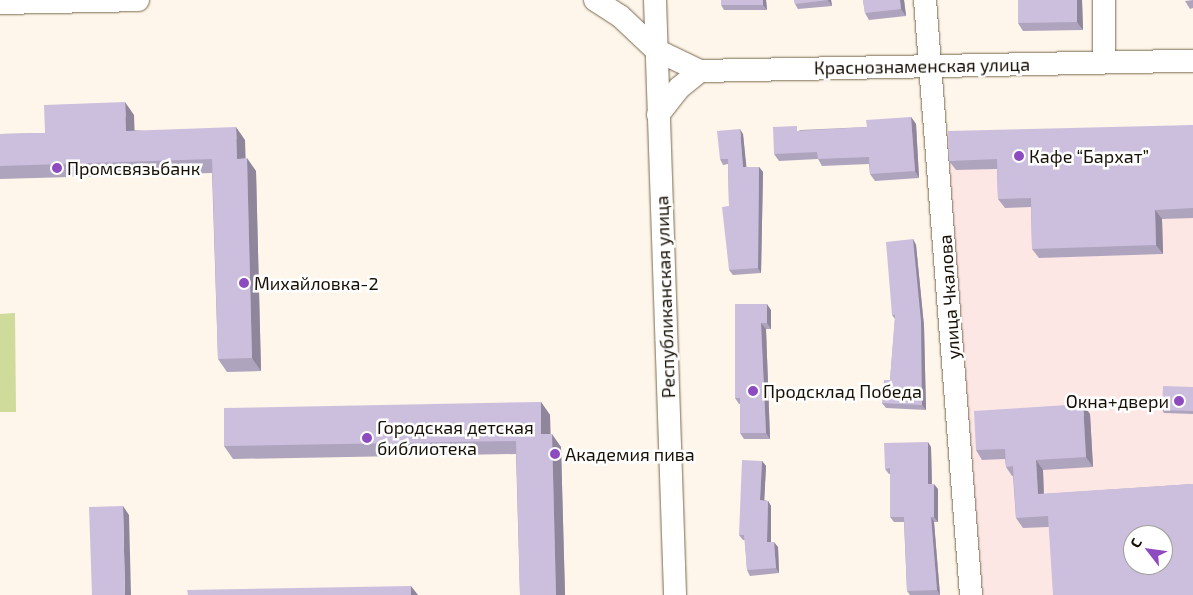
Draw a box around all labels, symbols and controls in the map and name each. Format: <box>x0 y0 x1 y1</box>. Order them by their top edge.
street label: Краснознаменская улица <box>814 53 1030 79</box>
place label: Кафе “Бархат” <box>1029 145 1149 167</box>
marker: Кафе “Бархат” <box>1013 150 1025 162</box>
place label: Промсвязьбанк <box>67 157 200 179</box>
marker: Промсвязьбанк <box>51 162 63 174</box>
street label: Республиканская улица <box>651 195 679 399</box>
street label: улица Чкалова <box>934 234 964 360</box>
place label: Михайловка-2 <box>254 272 379 294</box>
marker: Михайловка-2 <box>238 277 250 289</box>
place label: Продсклад Победа <box>763 380 922 402</box>
marker: Продсклад Победа <box>747 385 759 397</box>
place label: Окна+двери <box>1066 390 1169 412</box>
marker: Окна+двери <box>1173 395 1185 407</box>
place label: Городская детская библиотека <box>377 417 534 459</box>
marker: Городская детская библиотека <box>361 432 373 444</box>
place label: Академия пива <box>565 443 695 465</box>
marker: Академия пива <box>549 448 561 460</box>
north arrow <box>1123 525 1173 575</box>
text: С <box>1126 535 1145 551</box>

